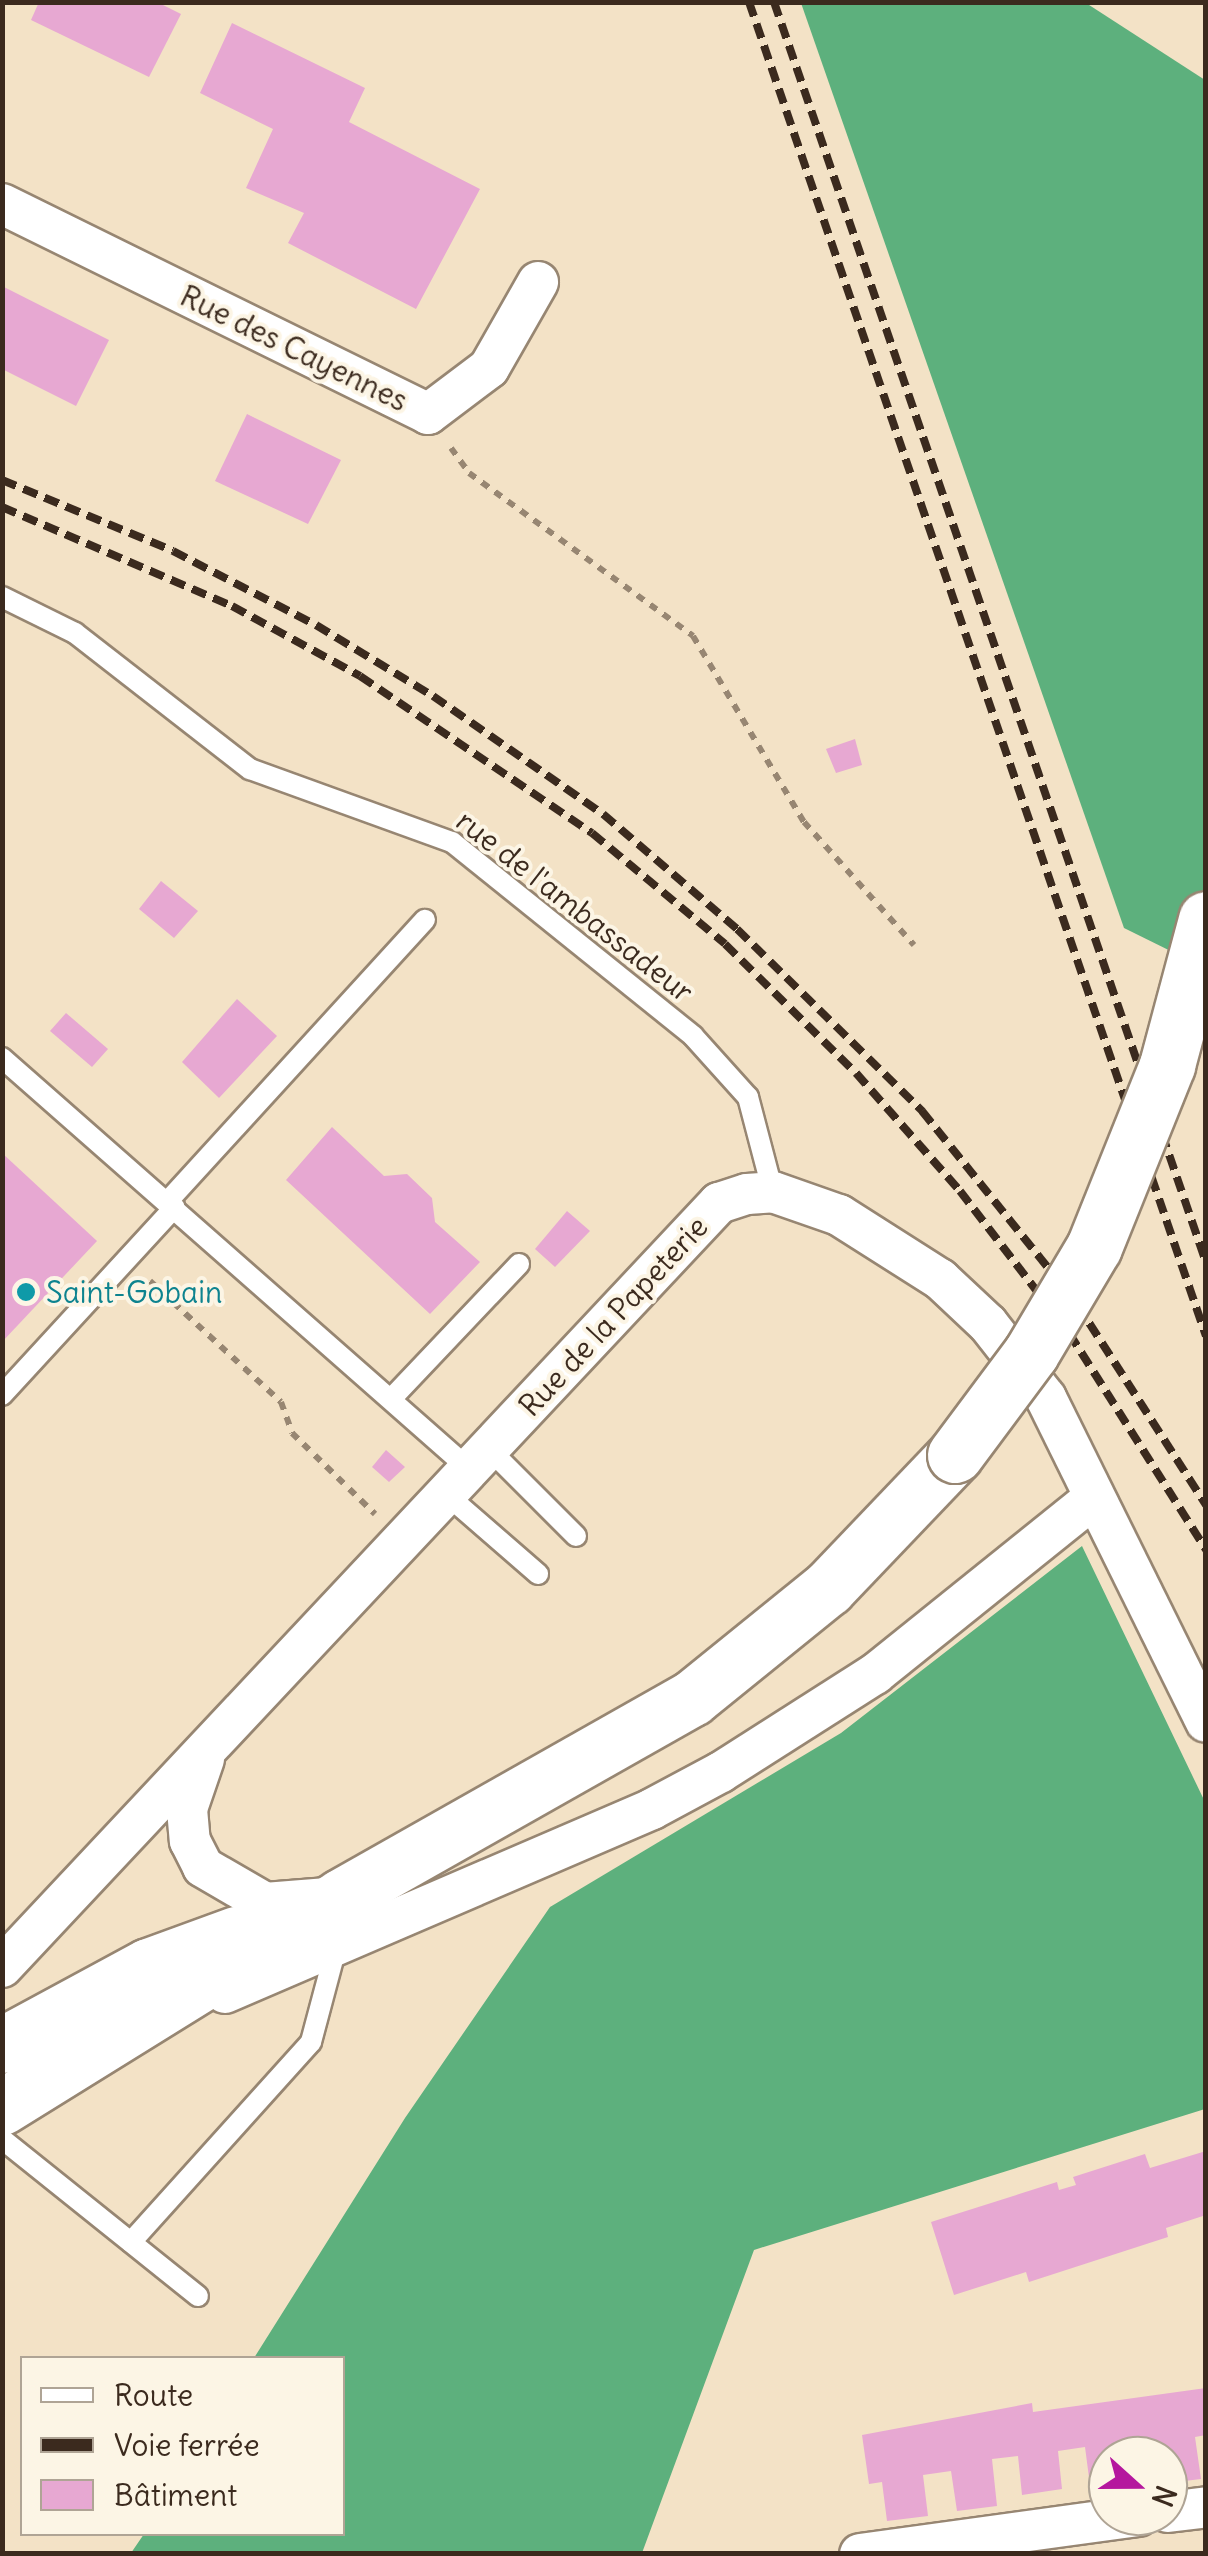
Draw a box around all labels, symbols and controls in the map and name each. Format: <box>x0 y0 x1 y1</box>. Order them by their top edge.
street label: Rue des Cayennes <box>175 277 413 419</box>
street label: rue de l'ambassadeur <box>449 802 701 1010</box>
street label: Rue de la Papeterie <box>511 1209 715 1423</box>
place label: Saint-Gobain <box>46 1274 222 1310</box>
marker: Saint-Gobain <box>15 1281 37 1303</box>
legend <box>20 2356 345 2536</box>
text: Route <box>114 2376 193 2414</box>
text: Voie ferrée <box>114 2426 260 2464</box>
north arrow <box>1088 2436 1188 2536</box>
text: Bâtiment <box>114 2476 237 2514</box>
text: N <box>1144 2481 1184 2512</box>

